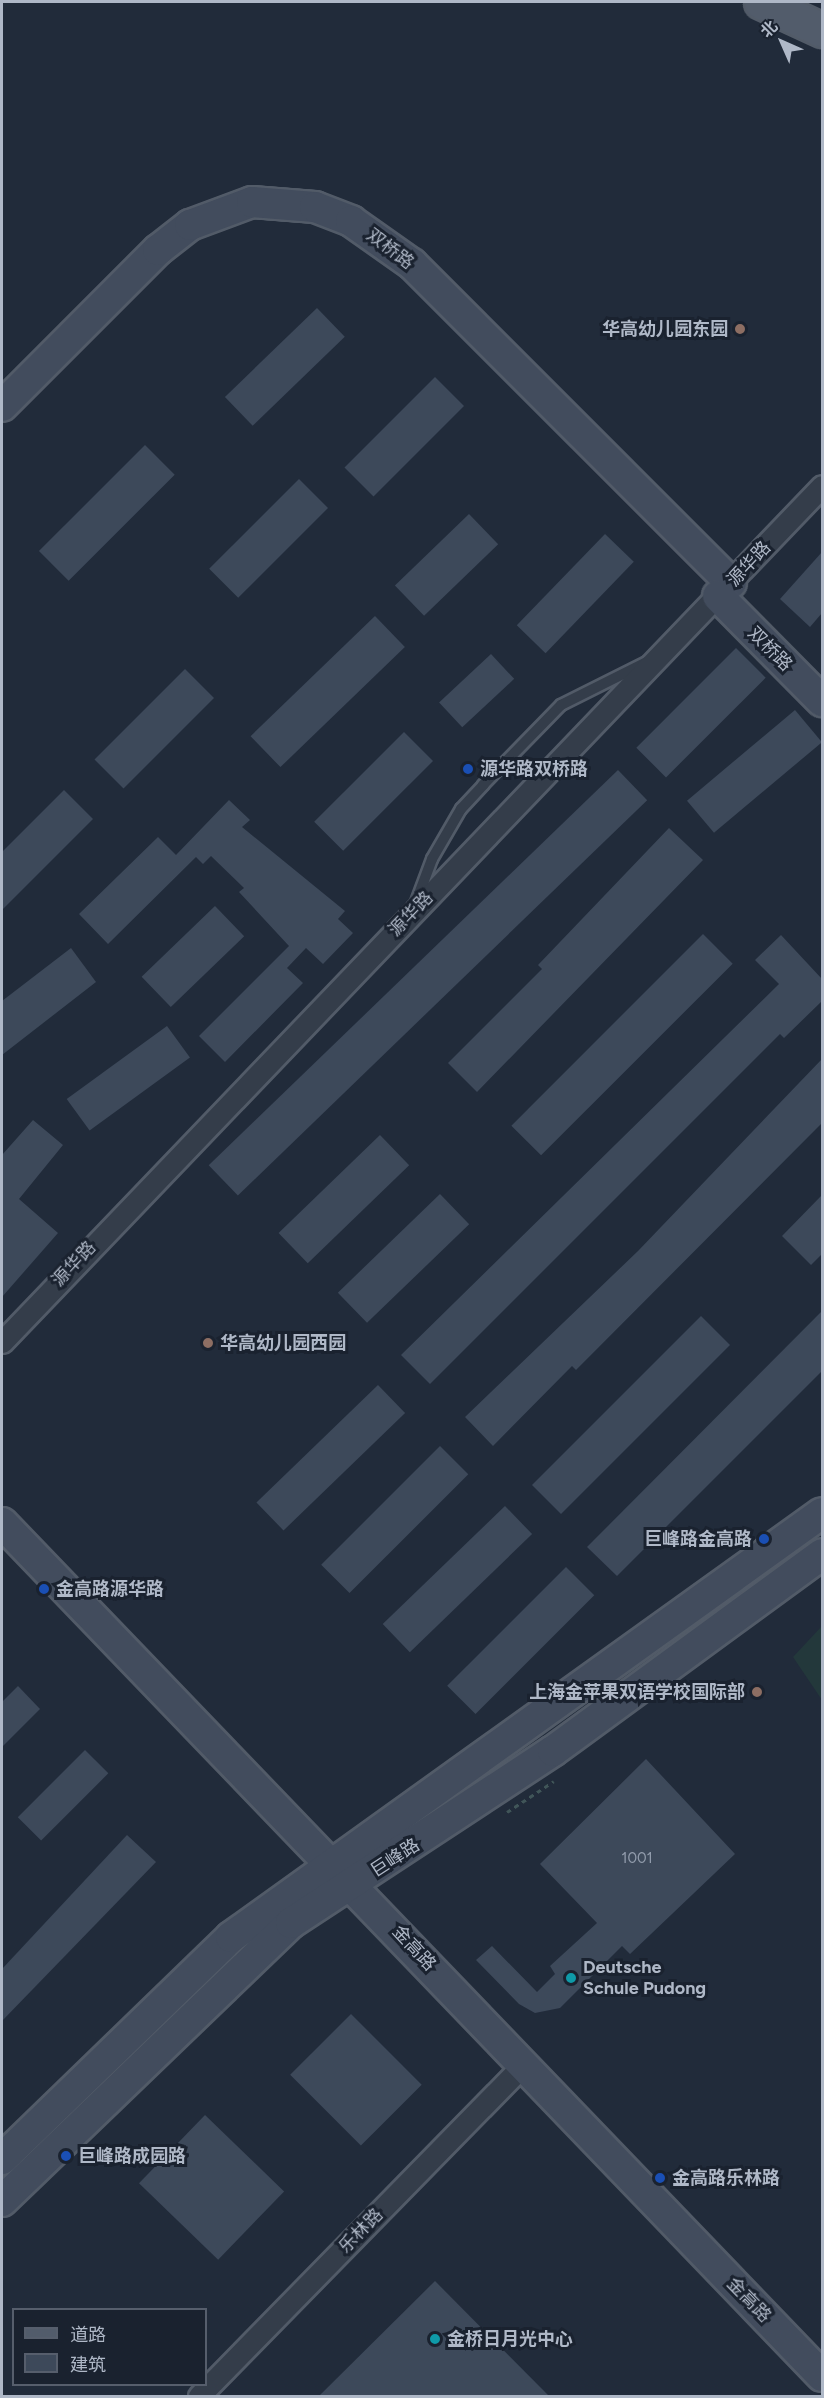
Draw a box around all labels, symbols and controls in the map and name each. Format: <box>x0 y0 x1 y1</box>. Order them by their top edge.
north arrow <box>752 12 812 72</box>
text: 北 <box>757 17 781 41</box>
street label: 双桥路 <box>362 224 418 274</box>
place label: 华高幼儿园东园 <box>602 318 728 340</box>
marker: 华高幼儿园东园 <box>733 322 747 336</box>
street label: 源华路 <box>723 537 775 591</box>
street label: 双桥路 <box>743 622 797 676</box>
place label: 源华路双桥路 <box>480 758 588 780</box>
marker: 源华路双桥路 <box>461 762 475 776</box>
street label: 源华路 <box>384 887 438 941</box>
street label: 源华路 <box>48 1237 100 1291</box>
place label: 华高幼儿园西园 <box>220 1332 346 1354</box>
marker: 华高幼儿园西园 <box>201 1336 215 1350</box>
place label: 巨峰路金高路 <box>644 1528 752 1550</box>
marker: 巨峰路金高路 <box>757 1532 771 1546</box>
place label: 金高路源华路 <box>56 1578 164 1600</box>
marker: 金高路源华路 <box>37 1582 51 1596</box>
place label: 上海金苹果双语学校国际部 <box>529 1681 745 1703</box>
marker: 上海金苹果双语学校国际部 <box>750 1685 764 1699</box>
street label: 巨峰路 <box>366 1834 424 1882</box>
house number: 1001 <box>621 1850 653 1868</box>
street label: 金高路 <box>388 1921 440 1975</box>
place label: Deutsche Schule Pudong <box>583 1957 706 2000</box>
marker: Deutsche Schule Pudong <box>564 1971 578 1985</box>
place label: 巨峰路成园路 <box>78 2145 186 2167</box>
marker: 巨峰路成园路 <box>59 2149 73 2163</box>
place label: 金高路乐林路 <box>672 2167 780 2189</box>
marker: 金高路乐林路 <box>653 2171 667 2185</box>
street label: 乐林路 <box>334 2204 388 2258</box>
street label: 金高路 <box>722 2273 776 2327</box>
legend <box>12 2308 207 2386</box>
text: 道路 <box>70 2324 106 2346</box>
place label: 金桥日月光中心 <box>447 2328 573 2350</box>
marker: 金桥日月光中心 <box>428 2332 442 2346</box>
text: 建筑 <box>70 2354 106 2376</box>

